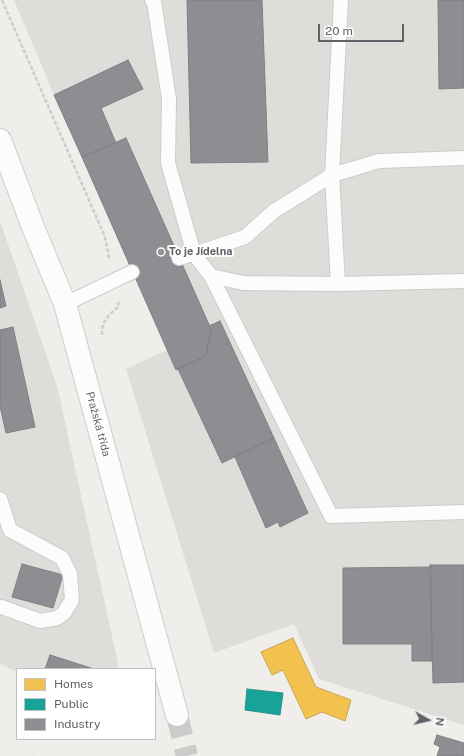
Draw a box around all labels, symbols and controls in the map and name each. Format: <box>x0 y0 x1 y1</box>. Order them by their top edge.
scale bar <box>320 16 406 42</box>
text: 20 m <box>325 24 353 38</box>
place label: To je Jídelna <box>169 245 232 259</box>
marker: To je Jídelna <box>156 247 166 257</box>
street label: Pražská třída <box>83 390 113 458</box>
legend <box>16 668 156 740</box>
text: Homes <box>54 677 93 691</box>
text: Public <box>54 697 89 711</box>
north arrow <box>408 700 448 740</box>
text: Industry <box>54 717 100 731</box>
text: N <box>433 717 446 727</box>

